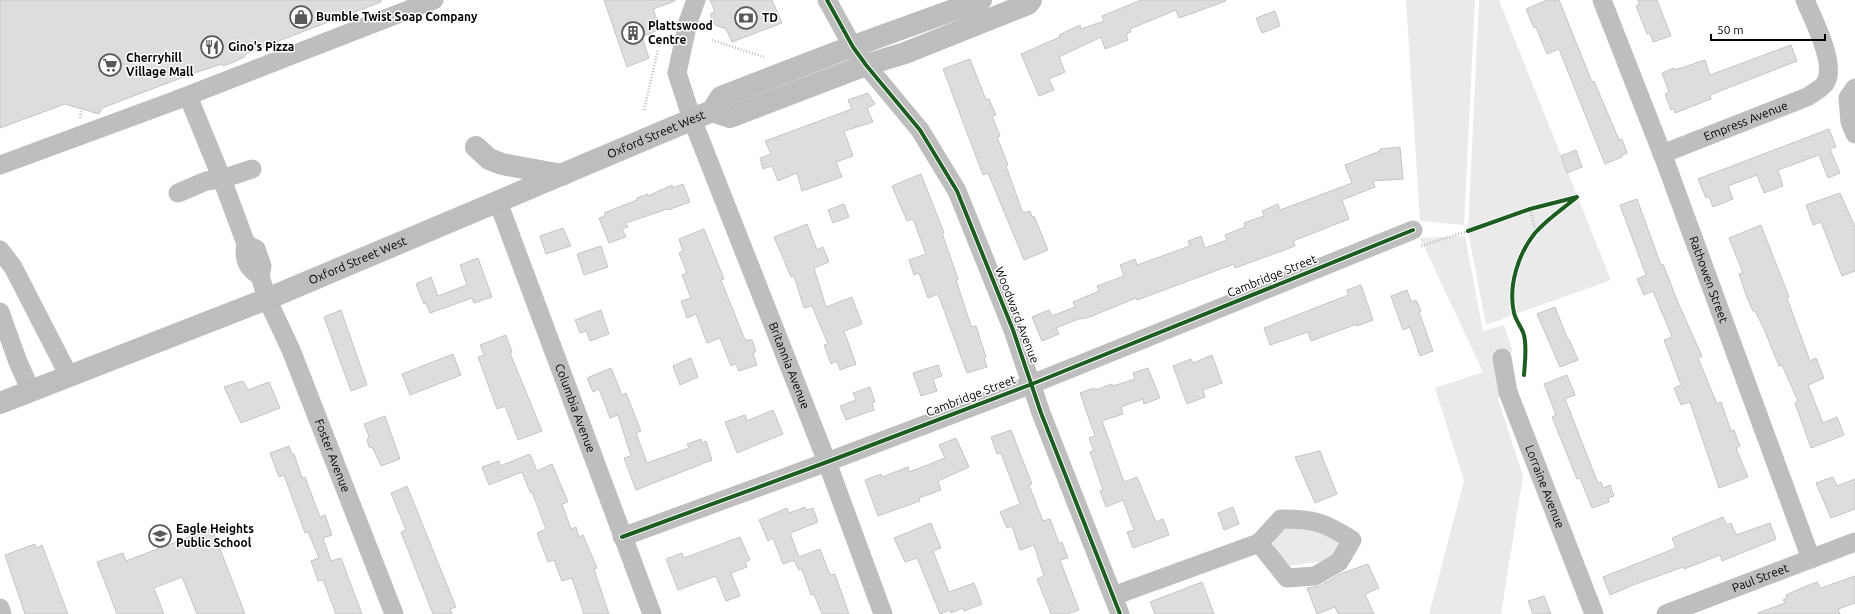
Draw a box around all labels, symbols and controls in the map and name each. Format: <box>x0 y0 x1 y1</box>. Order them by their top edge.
shop icon: Bumble Twist Soap Company <box>288 4 314 30</box>
bank icon: TD <box>733 5 759 31</box>
place label: Bumble Twist Soap Company <box>316 10 478 23</box>
place label: TD <box>762 11 778 24</box>
scale bar <box>1711 16 1825 42</box>
place label: Plattswood Centre <box>648 19 713 46</box>
building icon: Plattswood Centre <box>620 20 646 46</box>
text: 50 m <box>1717 23 1744 36</box>
restaurant icon: Gino's Pizza <box>199 34 225 60</box>
place label: Gino's Pizza <box>228 40 294 53</box>
place label: Cherryhill Village Mall <box>126 51 194 78</box>
supermarket icon: Cherryhill Village Mall <box>97 52 123 78</box>
street label: Empress Avenue <box>1702 98 1789 143</box>
street label: Oxford Street West <box>605 108 707 161</box>
street label: Oxford Street West <box>307 234 409 287</box>
street label: Rathowen Street <box>1687 234 1731 325</box>
street label: Cambridge Street <box>1225 252 1319 299</box>
street label: Woodward Avenue <box>993 265 1042 365</box>
street label: Britannia Avenue <box>767 320 812 411</box>
street label: Columbia Avenue <box>553 362 598 454</box>
street label: Cambridge Street <box>924 372 1018 419</box>
street label: Foster Avenue <box>313 417 353 494</box>
street label: Lorraine Avenue <box>1523 443 1567 530</box>
place label: Eagle Heights Public School <box>176 522 254 549</box>
school or university icon: Eagle Heights Public School <box>147 523 173 549</box>
street label: Paul Street <box>1730 561 1791 594</box>

